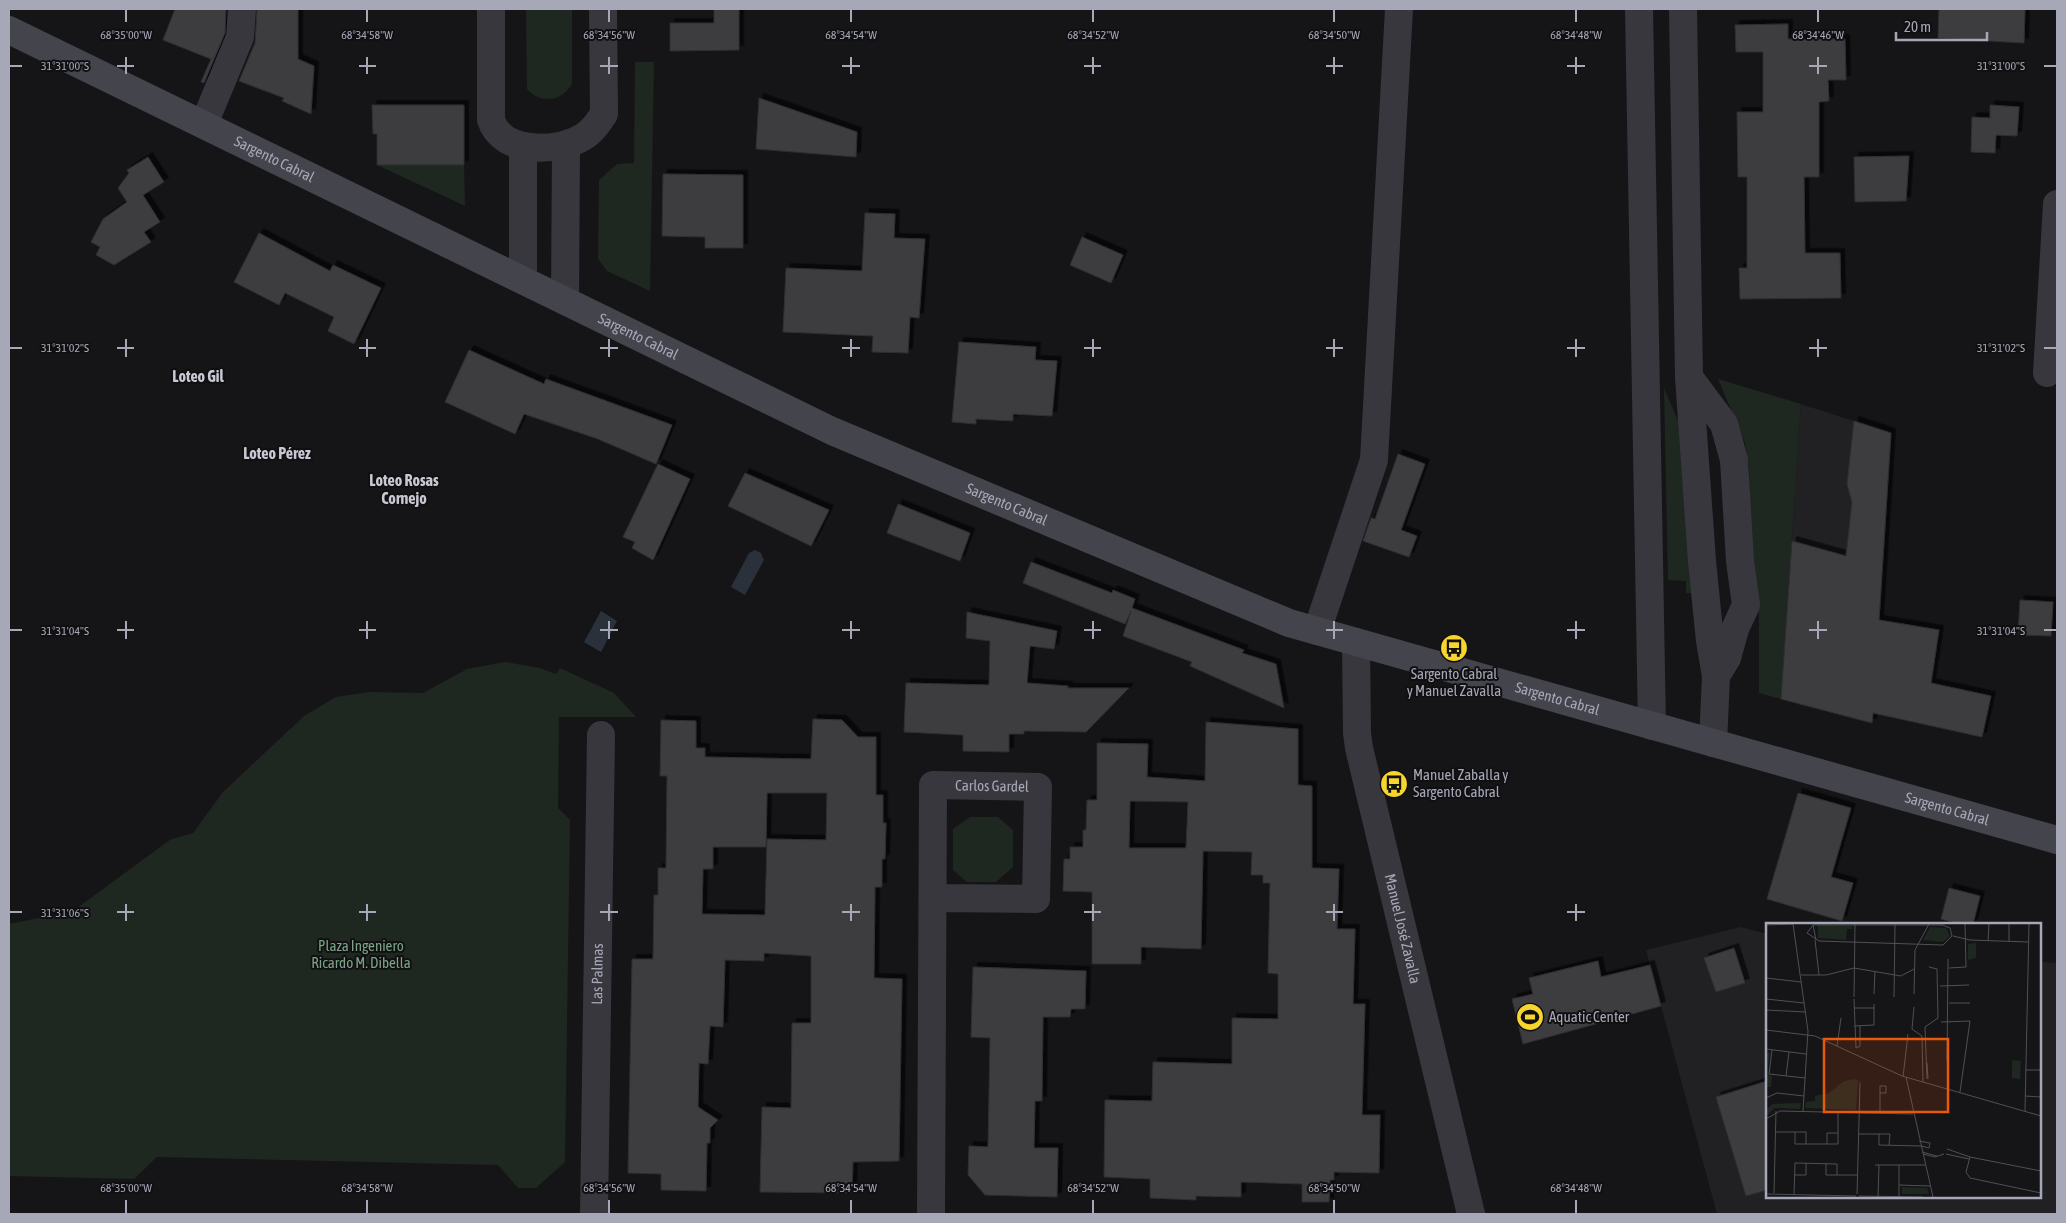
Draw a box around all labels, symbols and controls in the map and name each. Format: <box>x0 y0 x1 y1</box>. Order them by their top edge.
scale bar <box>1896 10 1987 42</box>
text: 20 m <box>1904 18 1931 35</box>
text: 68°35'00"W <box>100 28 152 42</box>
text: 68°34'58"W <box>341 28 393 42</box>
text: 68°34'56"W <box>583 28 635 42</box>
text: 68°34'54"W <box>825 28 877 42</box>
text: 68°34'52"W <box>1067 28 1119 42</box>
text: 68°34'50"W <box>1308 28 1360 42</box>
text: 68°34'48"W <box>1550 28 1602 42</box>
text: 68°34'46"W <box>1792 28 1844 42</box>
text: 31°31'00"S <box>41 59 89 73</box>
text: 31°31'00"S <box>1977 59 2025 73</box>
street label: Sargento Cabral <box>232 132 317 185</box>
street label: Sargento Cabral <box>596 310 681 363</box>
text: 31°31'02"S <box>41 341 89 355</box>
text: 31°31'02"S <box>1977 341 2025 355</box>
district label: Loteo Gil <box>172 367 224 385</box>
district label: Loteo Pérez <box>243 444 311 462</box>
district label: Loteo Rosas Cornejo <box>369 471 439 507</box>
street label: Sargento Cabral <box>964 479 1050 529</box>
text: 31°31'04"S <box>41 624 89 638</box>
text: 31°31'04"S <box>1977 624 2025 638</box>
bus stop icon: Sargento Cabral y Manuel Zavalla <box>1439 633 1469 663</box>
place label: Sargento Cabral y Manuel Zavalla <box>1407 665 1501 699</box>
street label: Sargento Cabral <box>1513 678 1602 718</box>
place label: Manuel Zaballa y Sargento Cabral <box>1413 766 1508 800</box>
bus stop icon: Manuel Zaballa y Sargento Cabral <box>1379 769 1409 799</box>
street label: Carlos Gardel <box>955 776 1029 795</box>
street label: Sargento Cabral <box>1903 788 1991 828</box>
street label: Manuel José Zavalla <box>1382 872 1424 985</box>
text: 31°31'06"S <box>41 906 89 920</box>
inset map <box>1766 923 2041 1198</box>
park label: Plaza Ingeniero Ricardo M. Dibella <box>311 937 411 971</box>
street label: Las Palmas <box>588 943 606 1005</box>
sports icon: Aquatic Center <box>1515 1002 1545 1032</box>
place label: Aquatic Center <box>1549 1008 1630 1025</box>
text: 68°35'00"W <box>100 1181 152 1195</box>
text: 68°34'58"W <box>341 1181 393 1195</box>
text: 68°34'56"W <box>583 1181 635 1195</box>
text: 68°34'54"W <box>825 1181 877 1195</box>
text: 68°34'52"W <box>1067 1181 1119 1195</box>
text: 68°34'50"W <box>1308 1181 1360 1195</box>
text: 68°34'48"W <box>1550 1181 1602 1195</box>

